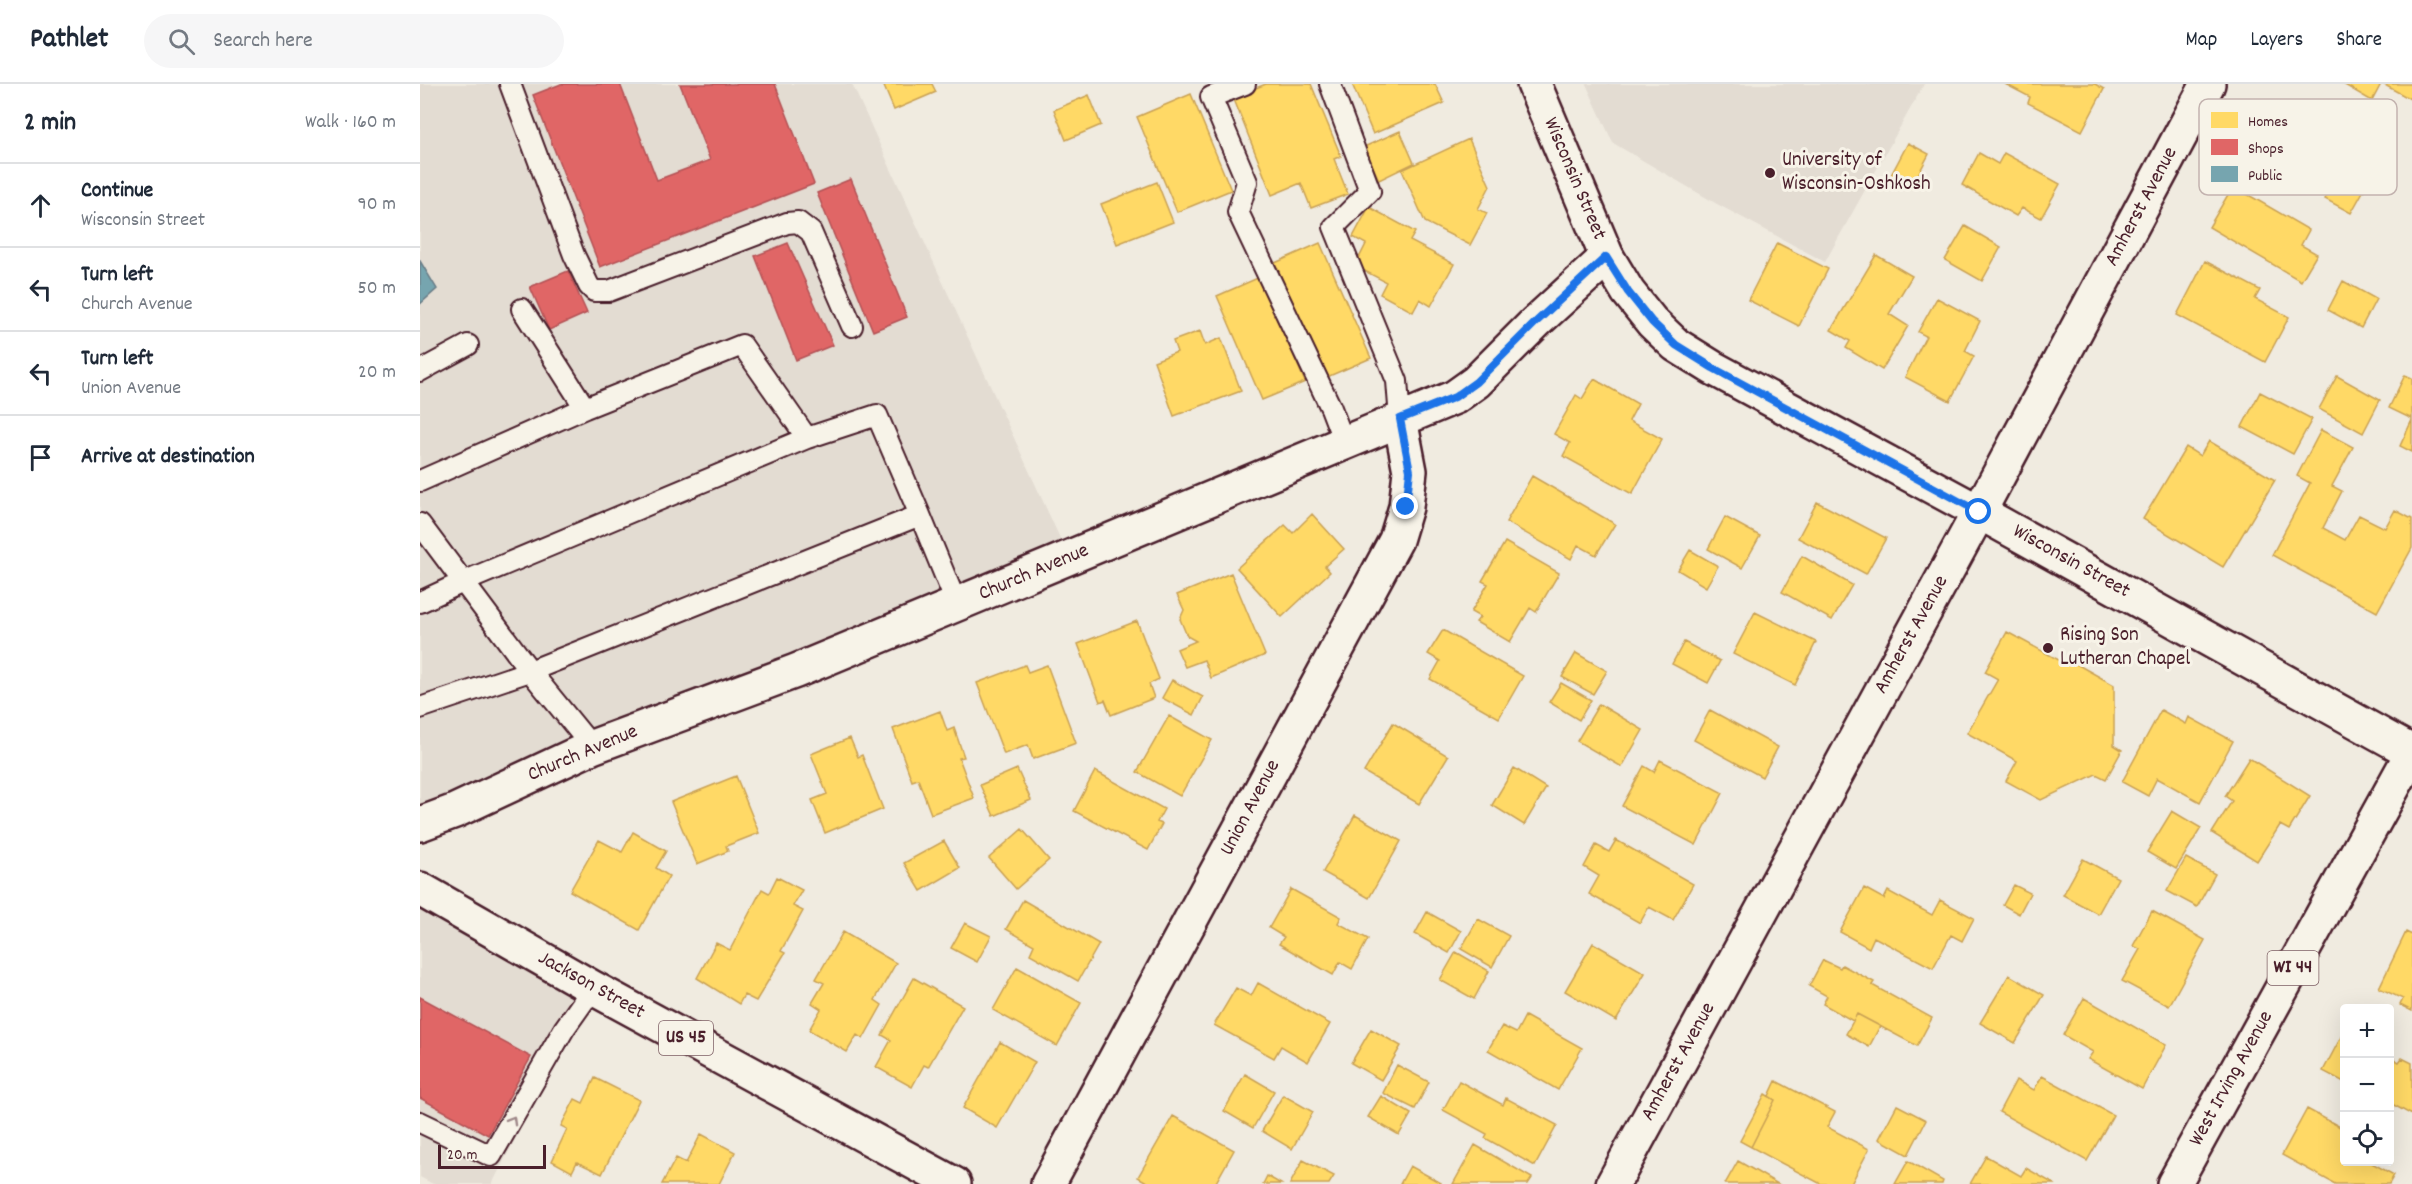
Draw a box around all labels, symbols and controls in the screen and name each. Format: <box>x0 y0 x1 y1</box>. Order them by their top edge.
search box <box>144 14 564 68</box>
text: Pathlet <box>30 21 108 61</box>
icon: search <box>165 25 198 58</box>
text: Search here <box>213 26 313 57</box>
text: Map <box>2186 26 2217 56</box>
text: Layers <box>2250 26 2303 56</box>
text: Share <box>2336 26 2382 56</box>
legend <box>2199 99 2397 195</box>
text: 2 min <box>24 105 76 142</box>
text: Walk · 160 m <box>305 109 396 137</box>
text: Homes <box>2248 111 2288 134</box>
street label: Wisconsin Street <box>1535 113 1613 245</box>
text: Shops <box>2248 138 2284 161</box>
street label: Amherst Avenue <box>2098 142 2186 272</box>
place label: University of Wisconsin-Oshkosh <box>1782 146 1931 200</box>
text: Public <box>2248 165 2282 188</box>
marker: University of Wisconsin-Oshkosh <box>1763 166 1777 180</box>
text: Continue <box>81 176 153 207</box>
icon: ahead <box>24 189 57 222</box>
text: 90 m <box>358 191 396 219</box>
text: Wisconsin Street <box>81 207 205 235</box>
text: Turn left <box>81 260 153 291</box>
icon: left <box>24 273 57 306</box>
text: 50 m <box>358 275 396 303</box>
text: Church Avenue <box>81 291 193 319</box>
text: Turn left <box>81 344 153 375</box>
icon: left <box>24 357 57 390</box>
text: 20 m <box>358 359 396 387</box>
text: Union Avenue <box>81 375 181 403</box>
icon: arrive <box>24 441 57 474</box>
text: Arrive at destination <box>81 442 255 473</box>
route end <box>1392 493 1418 519</box>
route start <box>1965 498 1991 524</box>
street label: Wisconsin Street <box>2007 517 2136 607</box>
street label: Church Avenue <box>974 536 1094 610</box>
street label: Amherst Avenue <box>1867 570 1957 700</box>
place label: Rising Son Lutheran Chapel <box>2060 621 2190 675</box>
marker: Rising Son Lutheran Chapel <box>2041 641 2055 655</box>
street label: Church Avenue <box>523 717 643 791</box>
street label: Union Avenue <box>1213 755 1289 861</box>
street label: Jackson Street <box>532 944 650 1028</box>
road number: WI 44 <box>2268 951 2318 985</box>
street label: Amherst Avenue <box>1634 997 1724 1127</box>
map controls <box>2340 1004 2394 1166</box>
button: + <box>2340 1004 2394 1058</box>
street label: West Irving Avenue <box>2182 1006 2282 1152</box>
road number: US 45 <box>659 1021 713 1055</box>
button: − <box>2340 1058 2394 1112</box>
button: locate <box>2340 1112 2394 1166</box>
one-way arrow <box>505 1115 517 1126</box>
scale bar <box>438 1142 546 1170</box>
text: 20 m <box>447 1144 477 1167</box>

